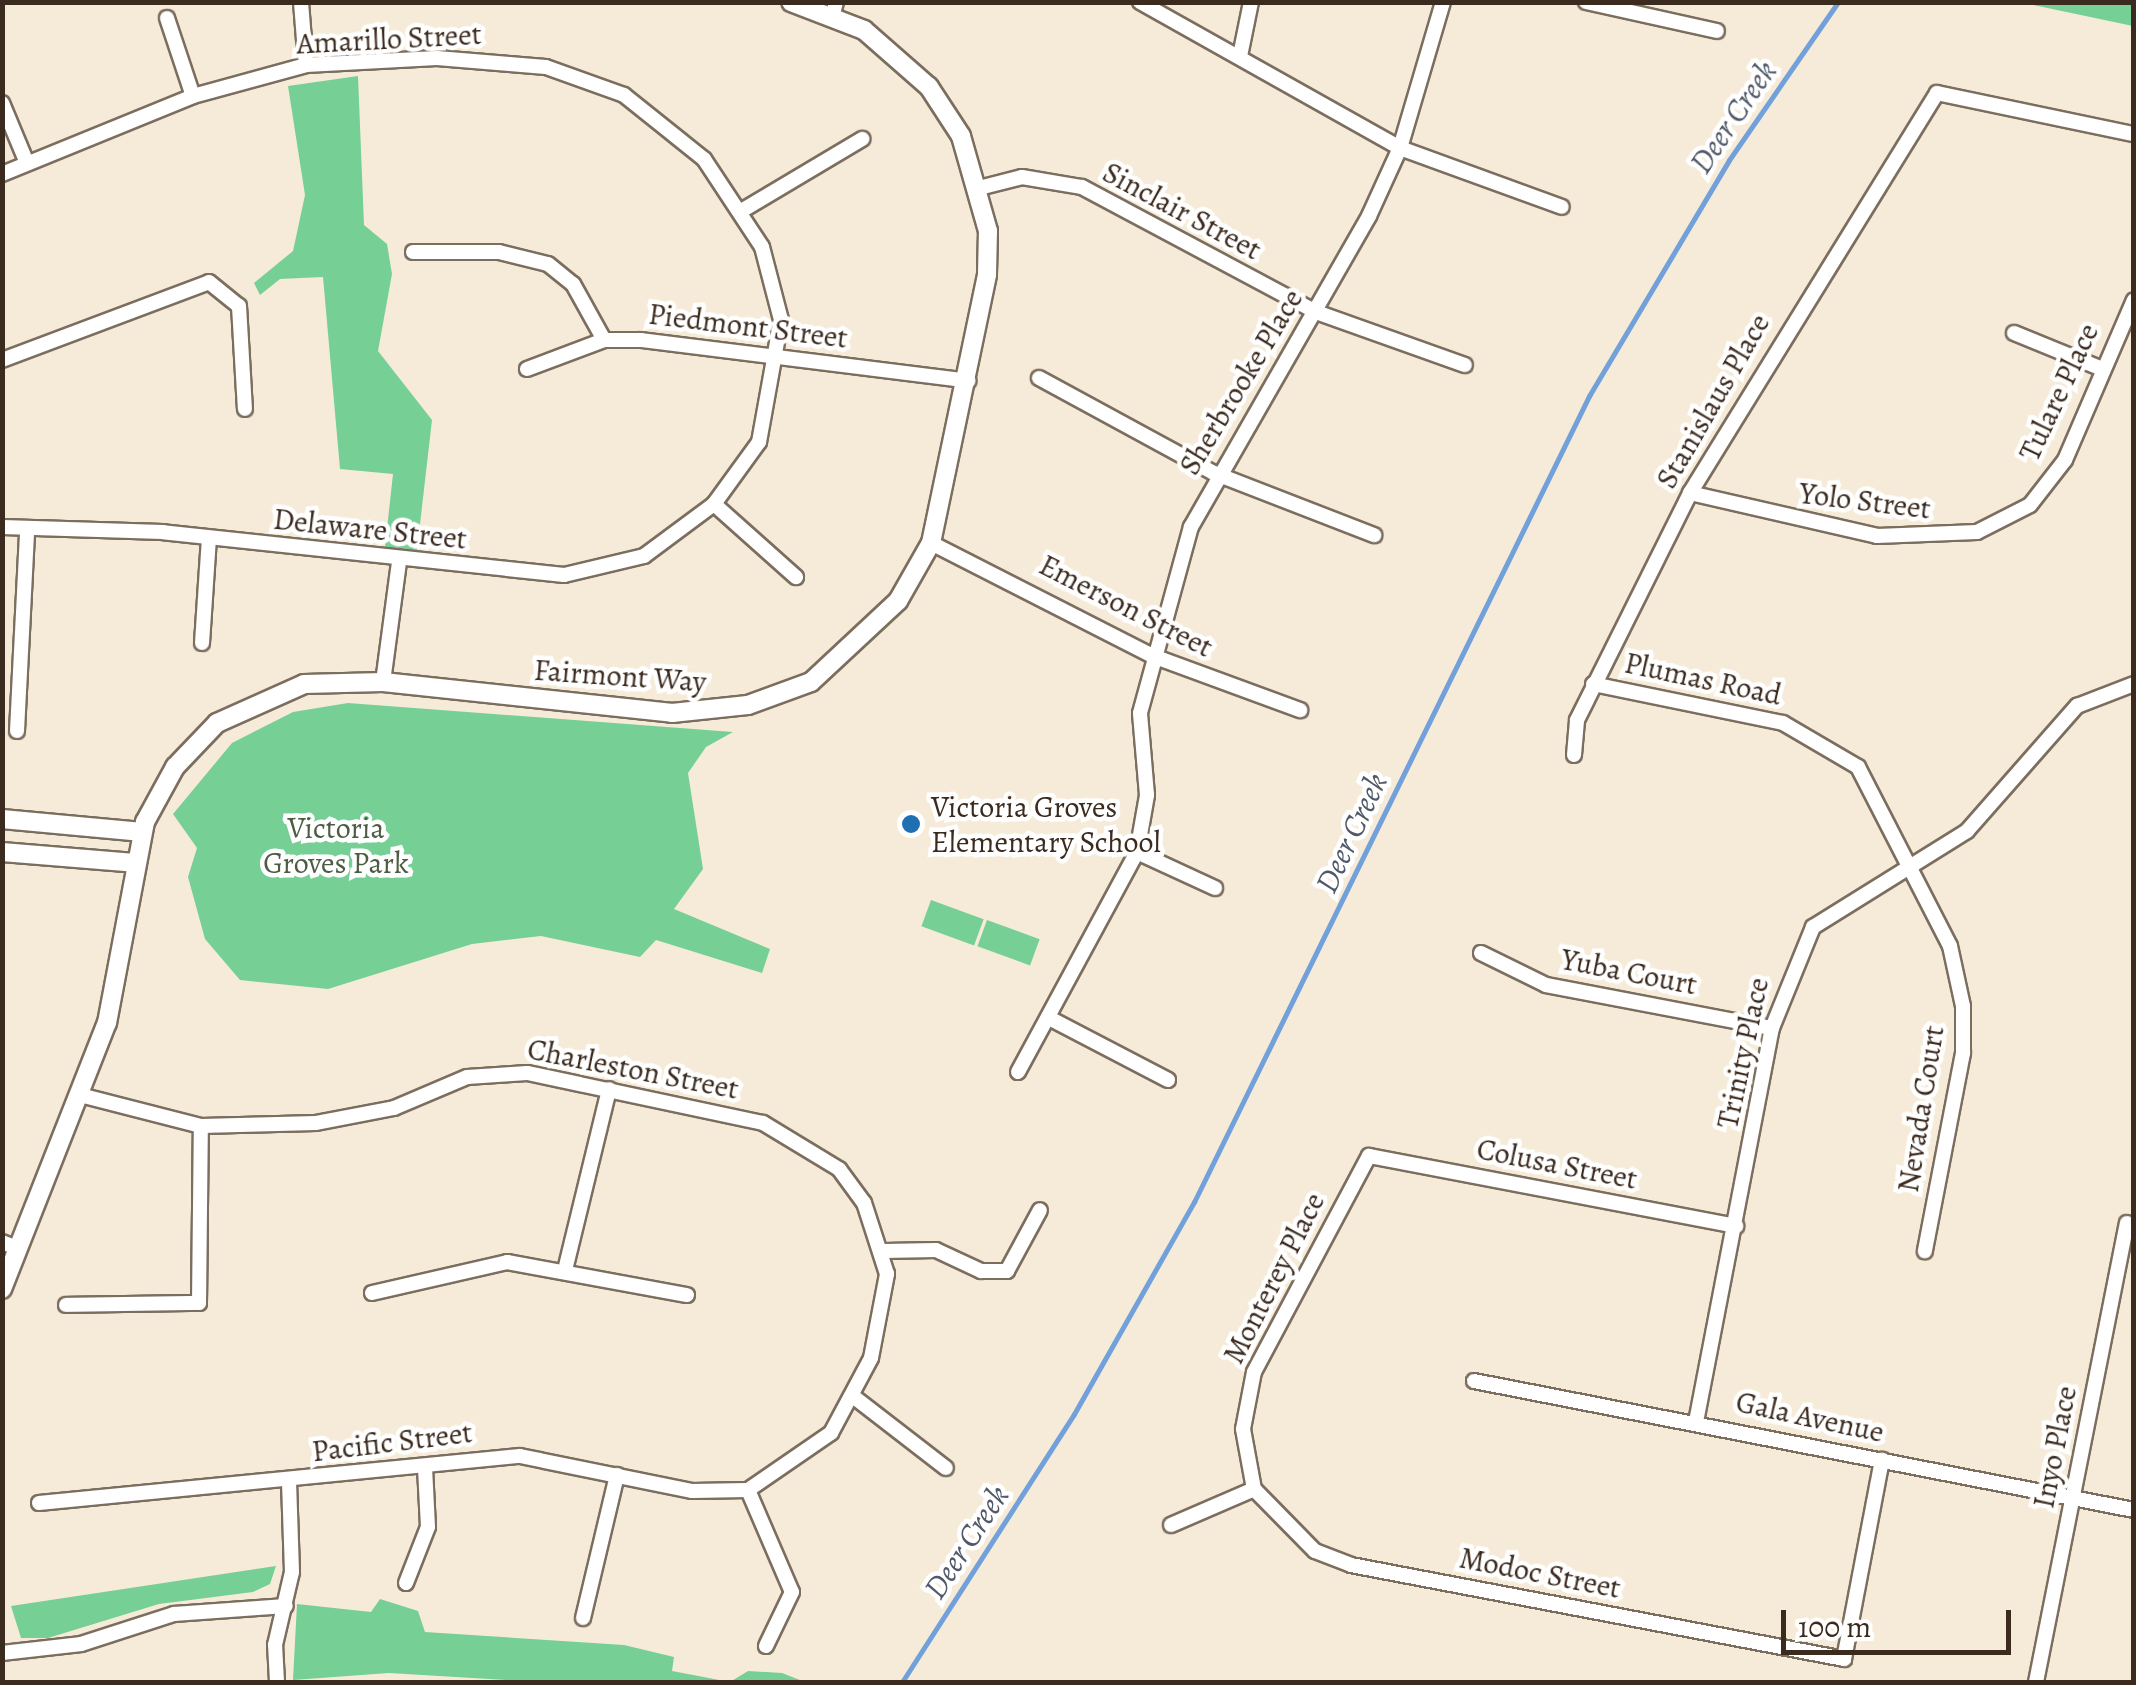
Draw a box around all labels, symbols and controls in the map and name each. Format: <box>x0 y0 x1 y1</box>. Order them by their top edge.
street label: Amarillo Street <box>296 16 482 62</box>
water label: Deer Creek <box>1681 53 1785 181</box>
street label: Sinclair Street <box>1097 154 1267 268</box>
street label: Sherbrooke Place <box>1171 283 1311 481</box>
street label: Piedmont Street <box>646 296 850 356</box>
street label: Stanislaus Place <box>1648 307 1778 495</box>
street label: Tulare Place <box>2012 318 2106 466</box>
street label: Yolo Street <box>1797 475 1933 527</box>
street label: Delaware Street <box>272 501 468 557</box>
street label: Emerson Street <box>1033 547 1219 665</box>
street label: Plumas Road <box>1621 645 1785 713</box>
street label: Fairmont Way <box>533 652 707 700</box>
water label: Deer Creek <box>1307 767 1395 899</box>
place label: Victoria Groves Elementary School <box>931 789 1161 860</box>
park label: Victoria Groves Park <box>263 810 409 880</box>
marker: Victoria Groves Elementary School <box>900 813 922 835</box>
street label: Yuba Court <box>1558 941 1700 1003</box>
street label: Trinity Place <box>1709 974 1777 1132</box>
street label: Nevada Court <box>1890 1023 1952 1195</box>
street label: Charleston Street <box>524 1031 742 1107</box>
street label: Colusa Street <box>1474 1131 1640 1197</box>
street label: Monterey Place <box>1216 1187 1332 1369</box>
street label: Inyo Place <box>2026 1383 2084 1511</box>
street label: Gala Avenue <box>1733 1384 1887 1450</box>
street label: Pacific Street <box>310 1414 474 1470</box>
water label: Deer Creek <box>915 1478 1017 1606</box>
street label: Modoc Street <box>1456 1540 1624 1606</box>
scale bar <box>1786 1590 2016 1652</box>
text: 100 m <box>1798 1607 1871 1647</box>

